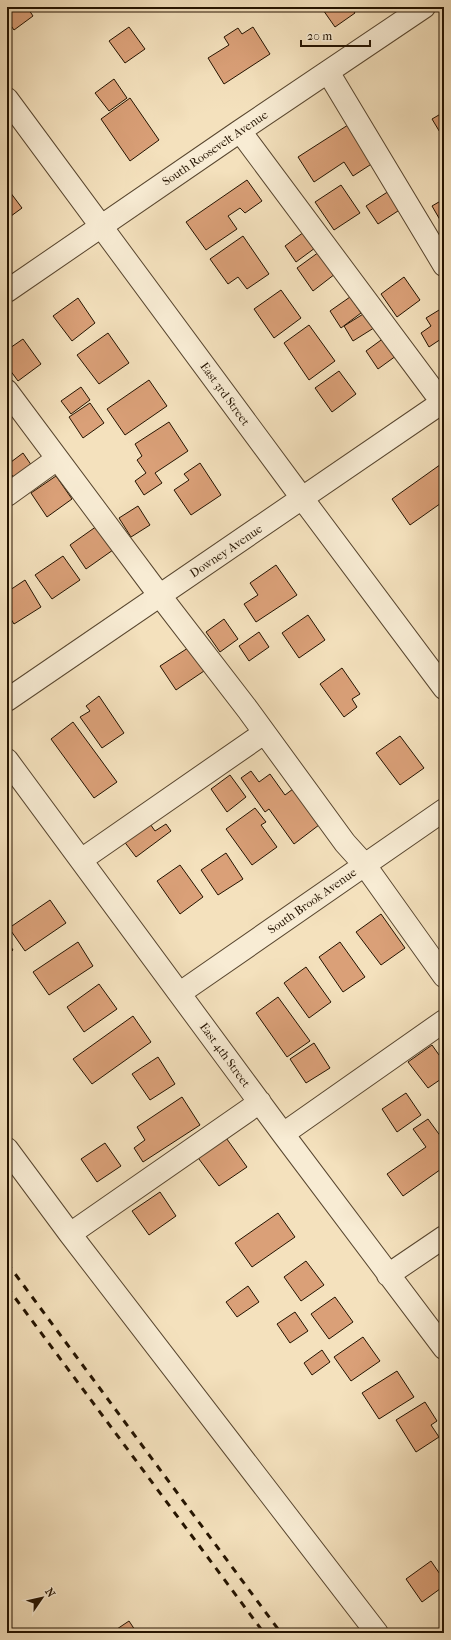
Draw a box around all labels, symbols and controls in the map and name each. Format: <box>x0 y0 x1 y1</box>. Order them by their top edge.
scale bar <box>301 22 370 48</box>
text: 20 m <box>307 29 332 43</box>
street label: South Roosevelt Avenue <box>160 108 270 188</box>
street label: East 3rd Street <box>197 360 253 429</box>
street label: Downey Avenue <box>187 522 265 580</box>
street label: South Brook Avenue <box>265 865 359 937</box>
street label: East 4th Street <box>197 1020 254 1091</box>
north arrow <box>22 1578 62 1618</box>
text: N <box>42 1586 58 1600</box>

